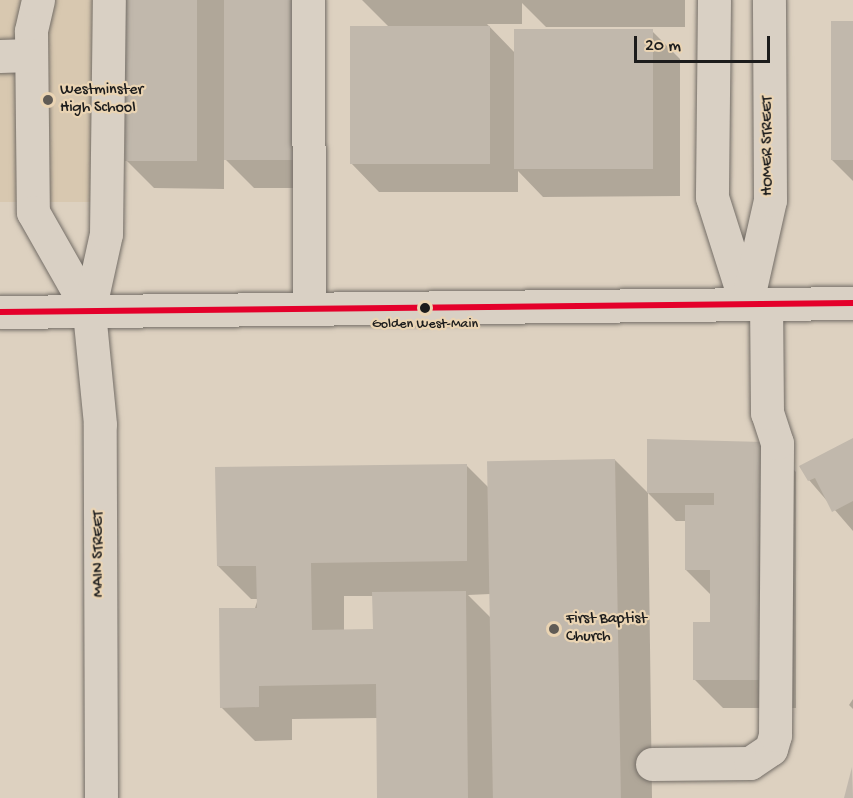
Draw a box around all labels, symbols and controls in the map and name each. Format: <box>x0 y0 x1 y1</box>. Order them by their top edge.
scale bar <box>637 24 774 62</box>
text: 20 m <box>645 36 681 57</box>
place label: Westminster High School <box>60 81 143 119</box>
marker: Westminster High School <box>41 93 55 107</box>
street label: HOMER STREET <box>759 96 779 196</box>
marker: Golden West-Main <box>419 302 431 314</box>
place label: Golden West-Main <box>372 317 478 333</box>
street label: MAIN STREET <box>90 511 110 597</box>
place label: First Baptist Church <box>566 610 647 648</box>
marker: First Baptist Church <box>547 622 561 636</box>

